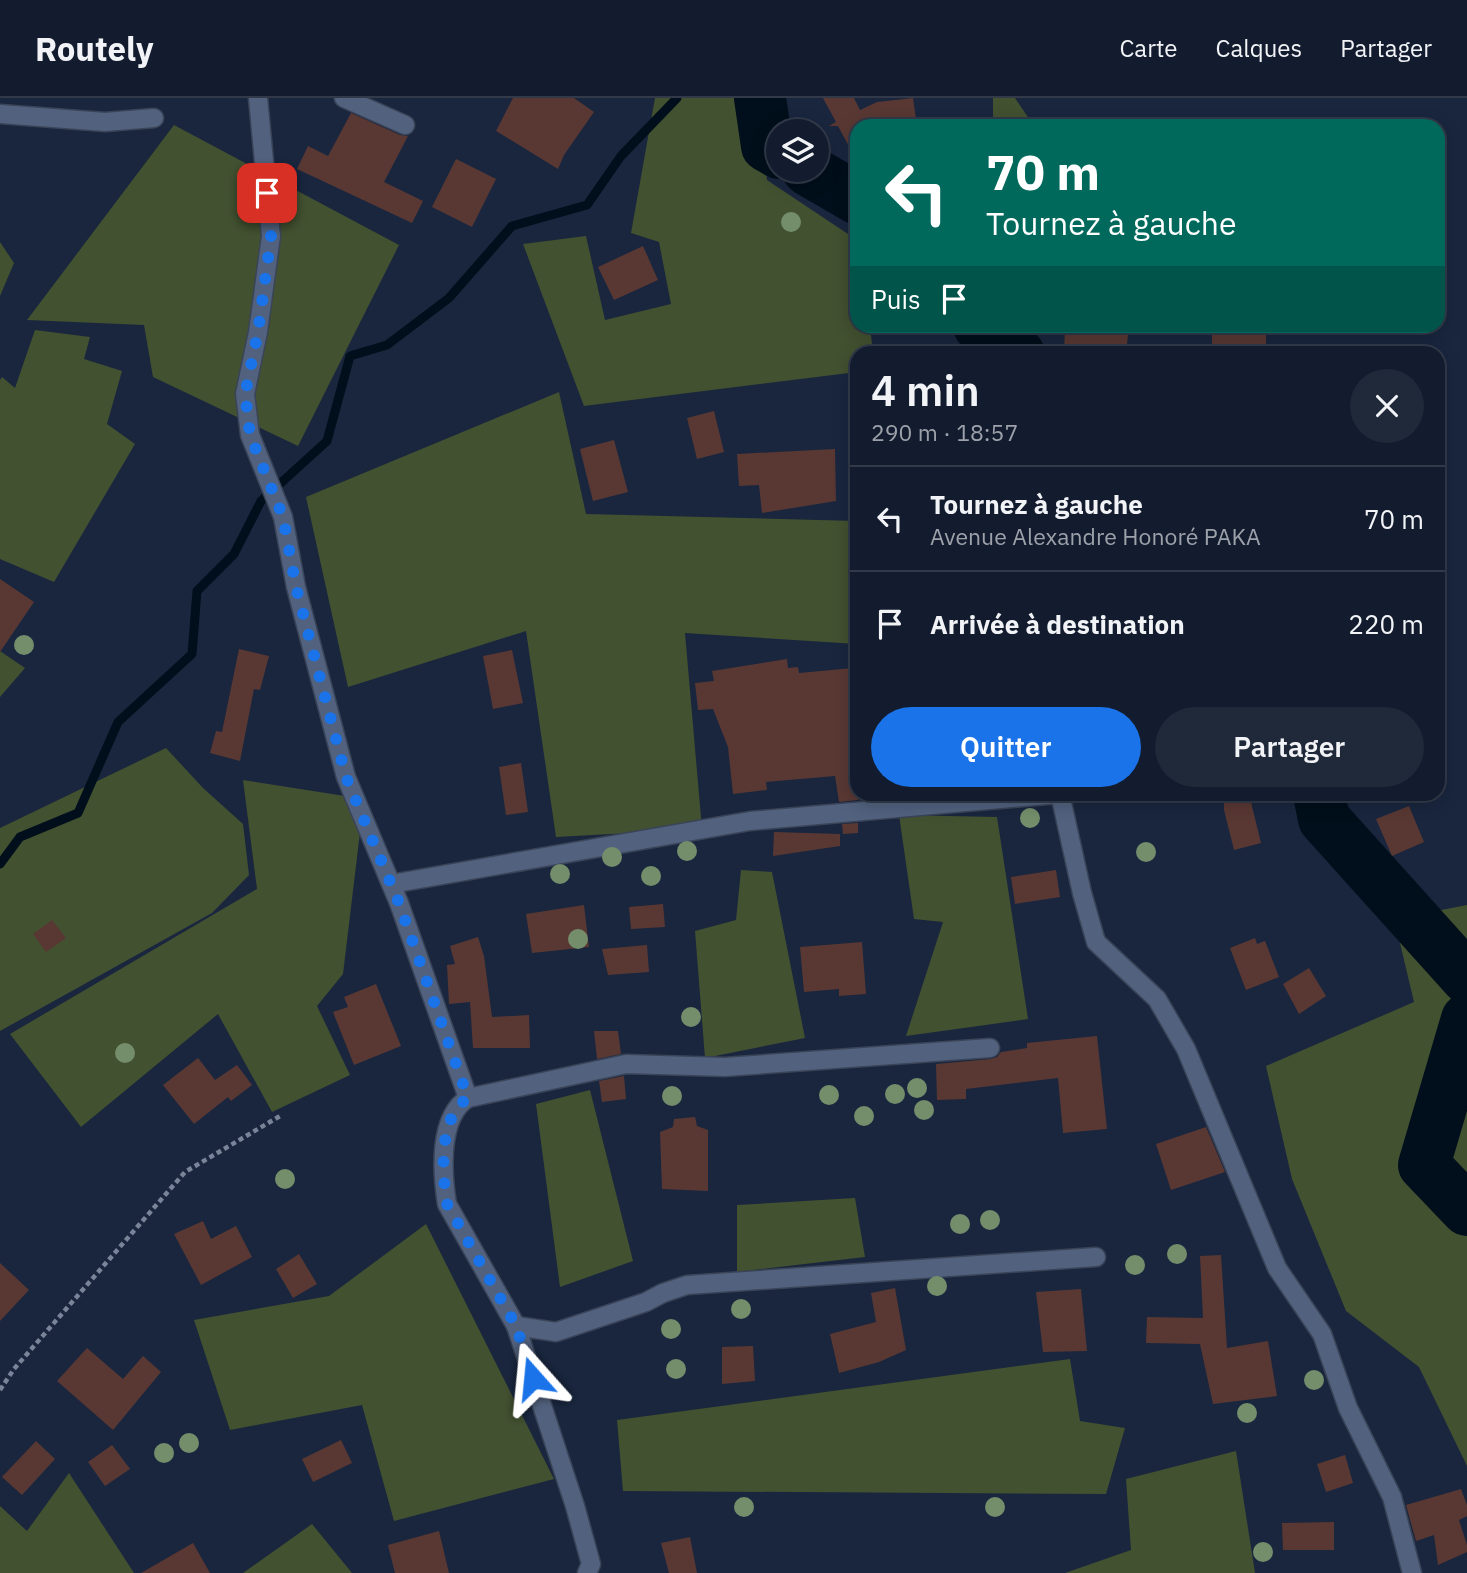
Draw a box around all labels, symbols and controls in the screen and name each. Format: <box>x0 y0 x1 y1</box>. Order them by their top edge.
text: Routely <box>35 27 154 70</box>
text: Carte <box>1119 32 1178 64</box>
text: Calques <box>1216 32 1302 64</box>
text: Partager <box>1340 32 1432 64</box>
map controls <box>766 119 829 182</box>
button: layers <box>766 119 829 182</box>
text: 70 m <box>986 140 1100 203</box>
icon: left <box>871 147 962 238</box>
pin <box>237 163 297 223</box>
icon: arrive <box>248 174 286 212</box>
text: Tournez à gauche <box>986 202 1237 244</box>
icon: arrive <box>935 280 973 318</box>
text: Puis <box>871 282 921 316</box>
text: 4 min <box>871 363 980 418</box>
button: close <box>1350 369 1424 443</box>
text: 290 m · 18:57 <box>871 417 1018 447</box>
text: Tournez à gauche <box>930 487 1143 521</box>
icon: left <box>871 500 909 538</box>
text: 70 m <box>1364 502 1424 536</box>
text: Avenue Alexandre Honoré PAKA <box>930 521 1261 551</box>
icon: arrive <box>871 605 909 643</box>
text: Arrivée à destination <box>930 607 1185 641</box>
text: 220 m <box>1348 607 1424 641</box>
button: Quitter <box>871 707 1141 787</box>
button: Partager <box>1155 707 1424 787</box>
position arrow <box>496 1341 570 1415</box>

